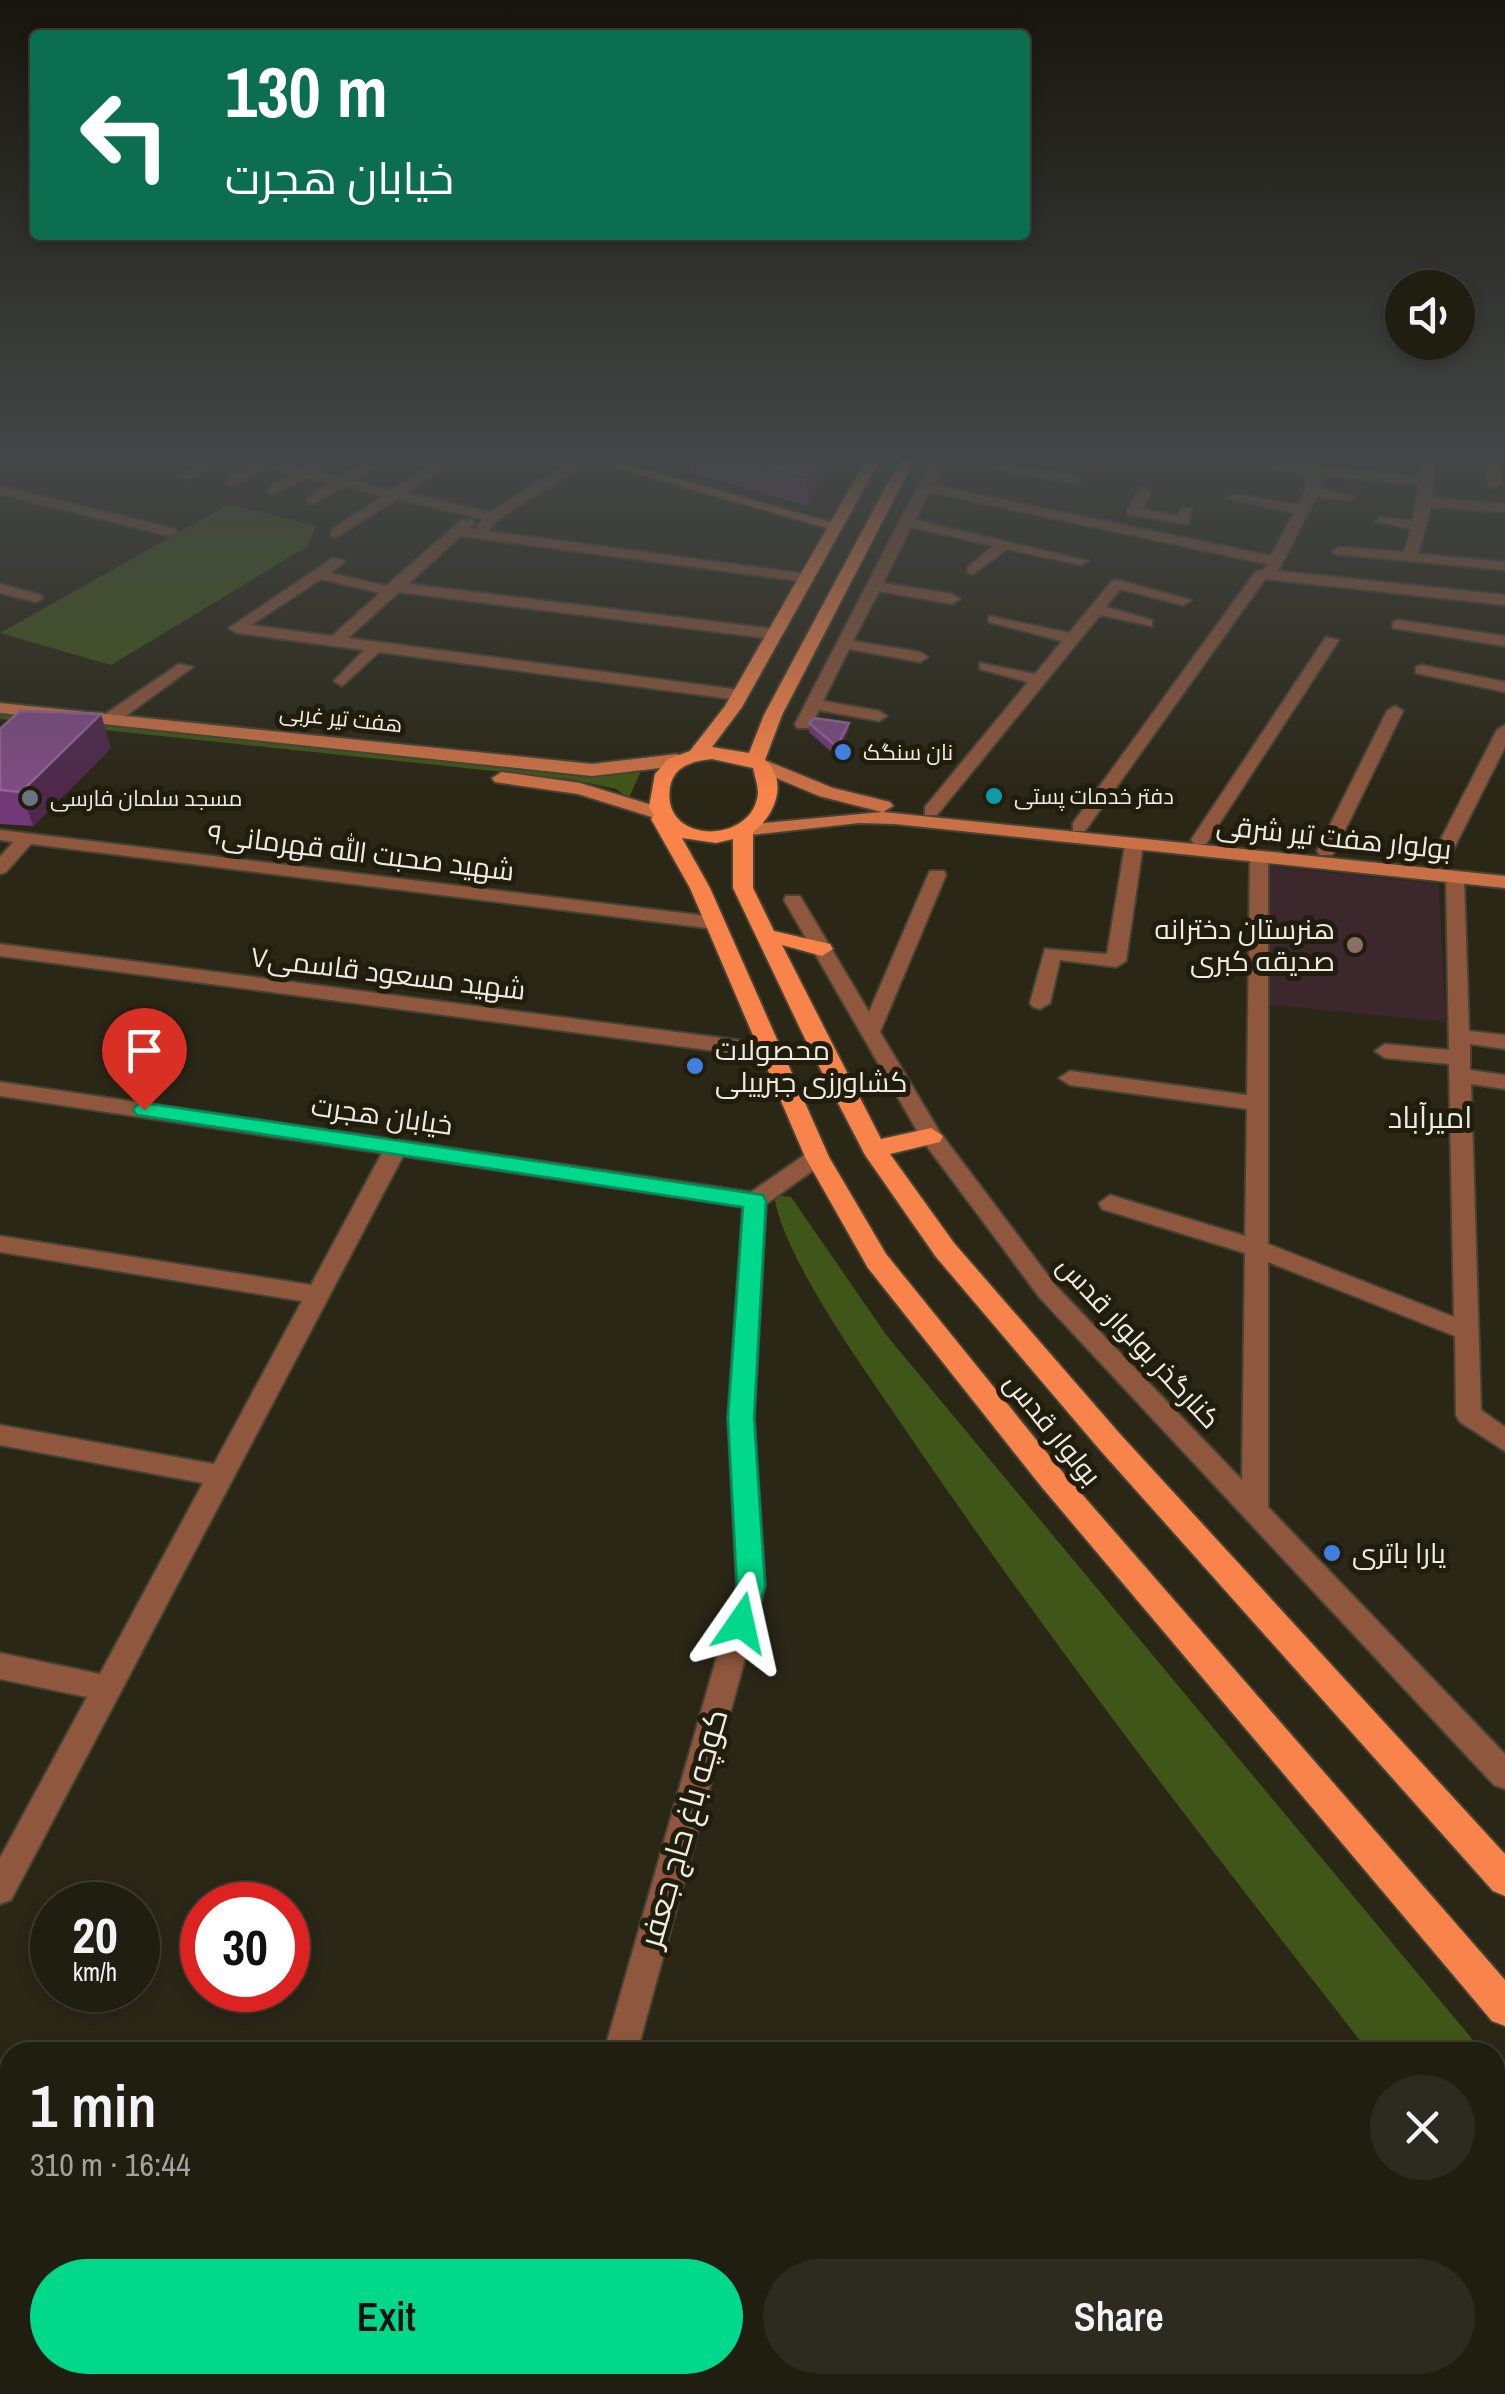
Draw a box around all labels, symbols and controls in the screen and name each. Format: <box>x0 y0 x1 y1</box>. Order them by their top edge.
text: 130 m <box>225 45 388 139</box>
icon: left <box>60 70 190 200</box>
text: خیابان هجرت <box>225 147 454 208</box>
map controls <box>1385 270 1475 360</box>
button: sound <box>1385 270 1475 360</box>
street label: هفت تیر غربی <box>278 697 404 739</box>
place label: نان سنگک <box>863 737 953 767</box>
marker: نان سنگک <box>832 741 854 763</box>
place label: دفتر خدمات پستی <box>1014 781 1174 811</box>
place label: مسجد سلمان فارسی <box>50 783 242 813</box>
marker: دفتر خدمات پستی <box>983 785 1005 807</box>
marker: مسجد سلمان فارسی <box>19 787 41 809</box>
street label: بولوار هفت تیر شرقی <box>1215 806 1453 868</box>
street label: شهید صحبت الله قهرمانی۹ <box>205 814 517 890</box>
place label: هنرستان دخترانه صدیقه کبری <box>1155 910 1335 980</box>
marker: هنرستان دخترانه صدیقه کبری <box>1344 934 1366 956</box>
street label: شهید مسعود قاسمی۷ <box>248 937 528 1009</box>
pin <box>102 1008 187 1111</box>
icon: arrive <box>117 1023 172 1078</box>
place label: محصولات کشاورزی جبرییلی <box>715 1031 908 1101</box>
marker: محصولات کشاورزی جبرییلی <box>684 1055 706 1077</box>
street label: خیابان هجرت <box>309 1086 455 1144</box>
district label: امیرآباد <box>1388 1097 1472 1137</box>
street label: کنارگذر بولوار قدس <box>1050 1249 1228 1435</box>
street label: بولوار قدس <box>998 1366 1108 1492</box>
place label: یارا باتری <box>1352 1534 1446 1572</box>
marker: یارا باتری <box>1321 1542 1343 1564</box>
position arrow <box>689 1571 793 1675</box>
street label: کوچه باغ حاج جعفر <box>628 1704 739 1954</box>
speed limit sign: 30 <box>180 1882 310 2012</box>
text: 20 <box>72 1901 118 1969</box>
text: km/h <box>73 1955 117 1989</box>
text: 1 min <box>30 2065 157 2146</box>
button: close <box>1370 2075 1475 2180</box>
text: 310 m · 16:44 <box>30 2143 190 2186</box>
button: Exit <box>30 2259 743 2374</box>
button: Share <box>763 2259 1475 2374</box>

